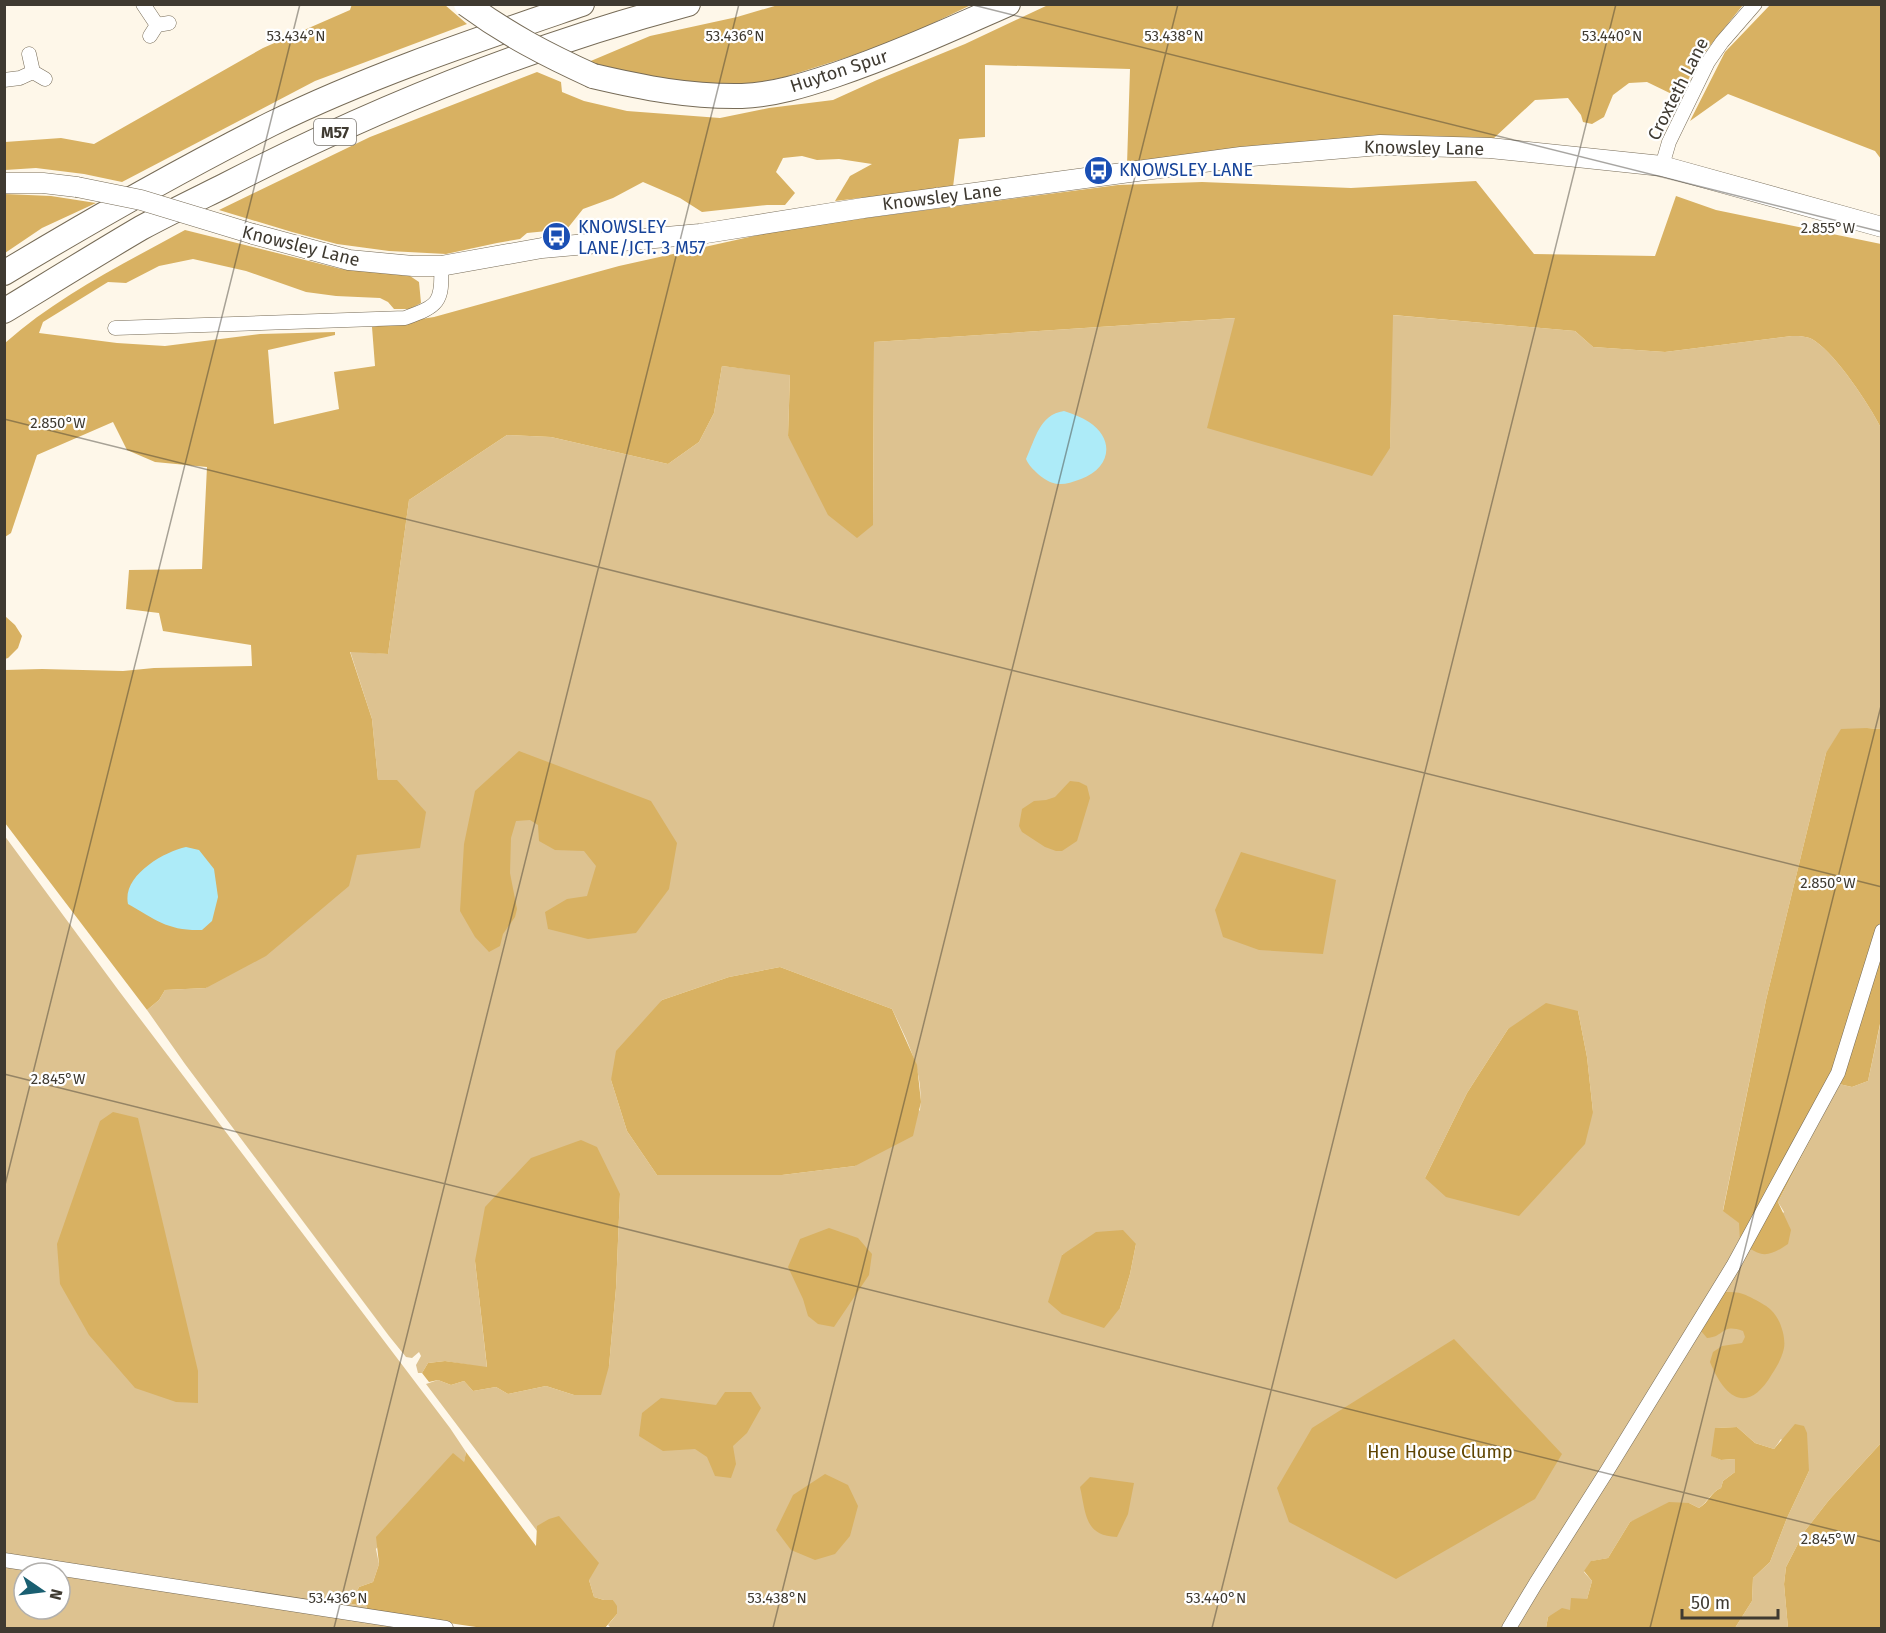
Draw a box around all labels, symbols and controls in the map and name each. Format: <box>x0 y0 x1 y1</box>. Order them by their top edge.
text: 53.434°N <box>266 27 326 45</box>
text: 53.436°N <box>705 27 765 45</box>
text: 53.438°N <box>1144 27 1204 45</box>
text: 53.440°N <box>1582 27 1642 45</box>
street label: Croxteth Lane <box>1643 34 1713 144</box>
street label: Huyton Spur <box>787 45 891 97</box>
road number: M57 <box>314 119 356 145</box>
street label: Knowsley Lane <box>1364 136 1484 160</box>
bus stop icon: KNOWSLEY LANE <box>1082 154 1114 186</box>
place label: KNOWSLEY LANE <box>1119 159 1253 181</box>
street label: Knowsley Lane <box>881 179 1003 215</box>
place label: KNOWSLEY LANE/JCT. 3 M57 <box>578 216 706 259</box>
text: 2.855°W <box>1801 219 1856 237</box>
street label: Knowsley Lane <box>240 221 362 271</box>
bus stop icon: KNOWSLEY LANE/JCT. 3 M57 <box>541 221 573 253</box>
text: 2.850°W <box>30 414 86 432</box>
text: 2.850°W <box>1800 874 1856 892</box>
text: 2.845°W <box>31 1070 86 1088</box>
park label: Hen House Clump <box>1367 1441 1513 1463</box>
text: 2.845°W <box>1801 1530 1856 1548</box>
north arrow <box>12 1561 72 1621</box>
scale bar <box>1682 1582 1778 1620</box>
text: N <box>46 1587 67 1602</box>
text: 53.436°N <box>308 1589 368 1607</box>
text: 53.438°N <box>747 1589 807 1607</box>
text: 53.440°N <box>1186 1589 1246 1607</box>
text: 50 m <box>1691 1592 1730 1614</box>

